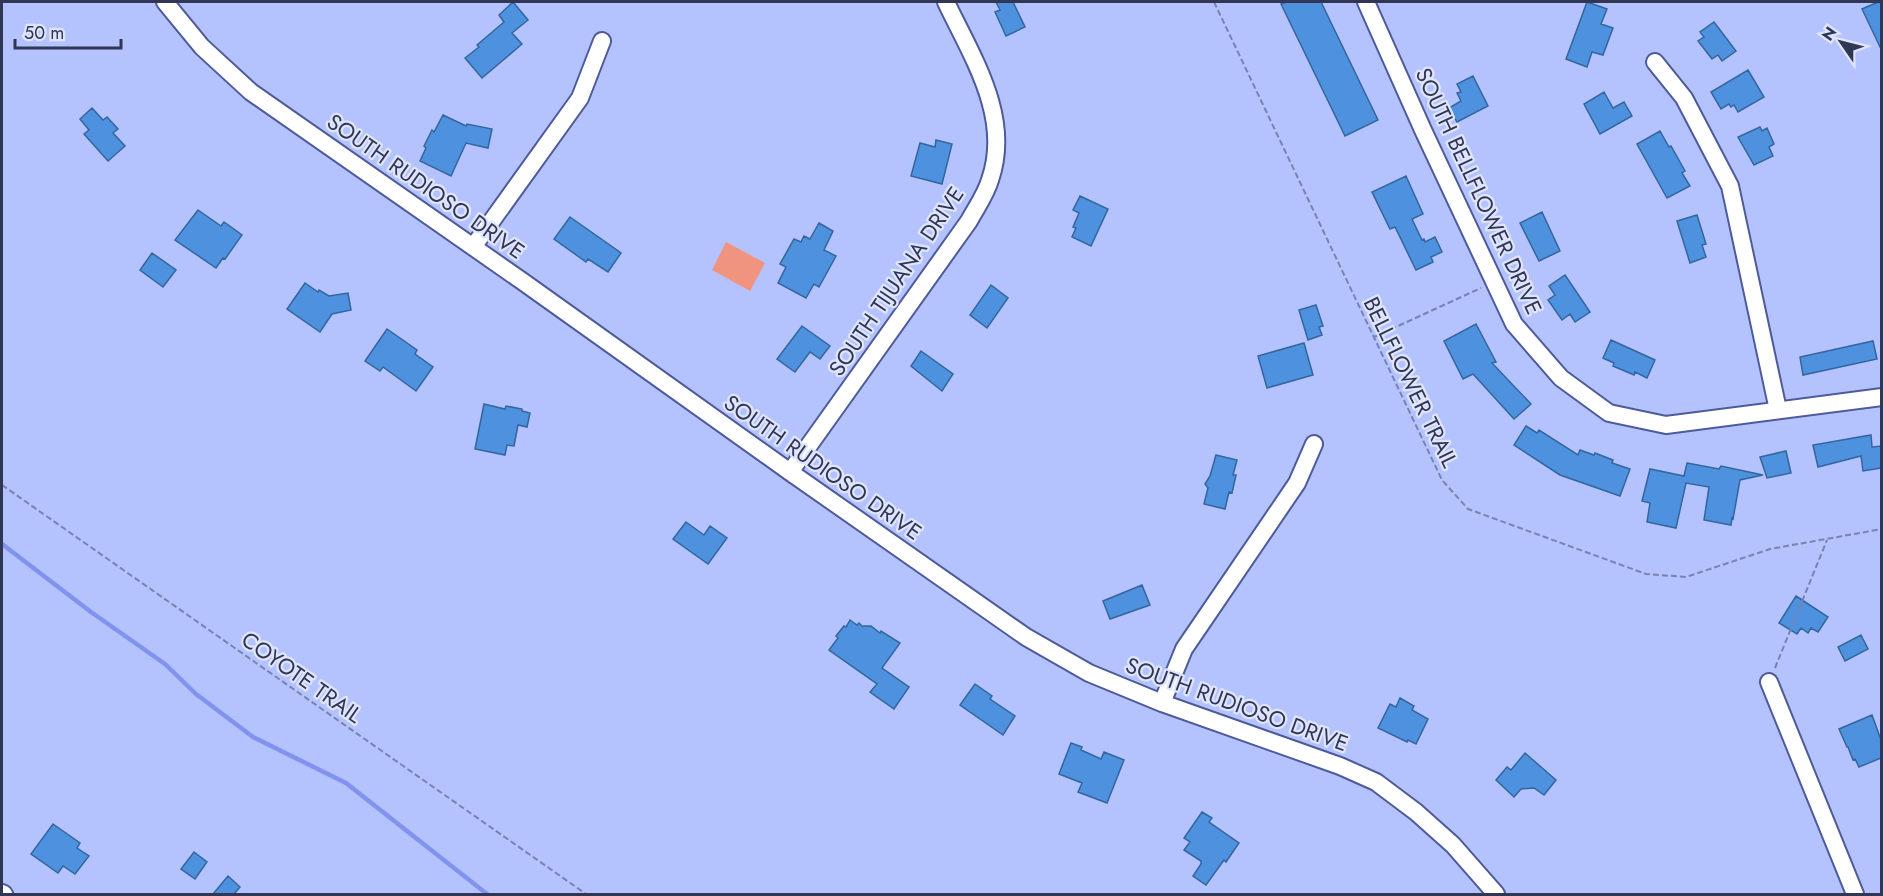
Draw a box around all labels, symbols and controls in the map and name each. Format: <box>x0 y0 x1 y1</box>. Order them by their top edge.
scale bar <box>15 12 122 50</box>
north arrow <box>1811 12 1871 72</box>
text: 50 m <box>24 20 64 46</box>
text: N <box>1816 22 1842 45</box>
street label: SOUTH BELLFLOWER DRIVE <box>1408 62 1550 320</box>
street label: SOUTH RUDIOSO DRIVE <box>321 106 531 266</box>
street label: SOUTH TIJUANA DRIVE <box>821 180 971 382</box>
street label: BELLFLOWER TRAIL <box>1356 291 1466 473</box>
street label: SOUTH RUDIOSO DRIVE <box>718 387 928 547</box>
street label: COYOTE TRAIL <box>235 623 369 731</box>
street label: SOUTH RUDIOSO DRIVE <box>1121 649 1353 759</box>

